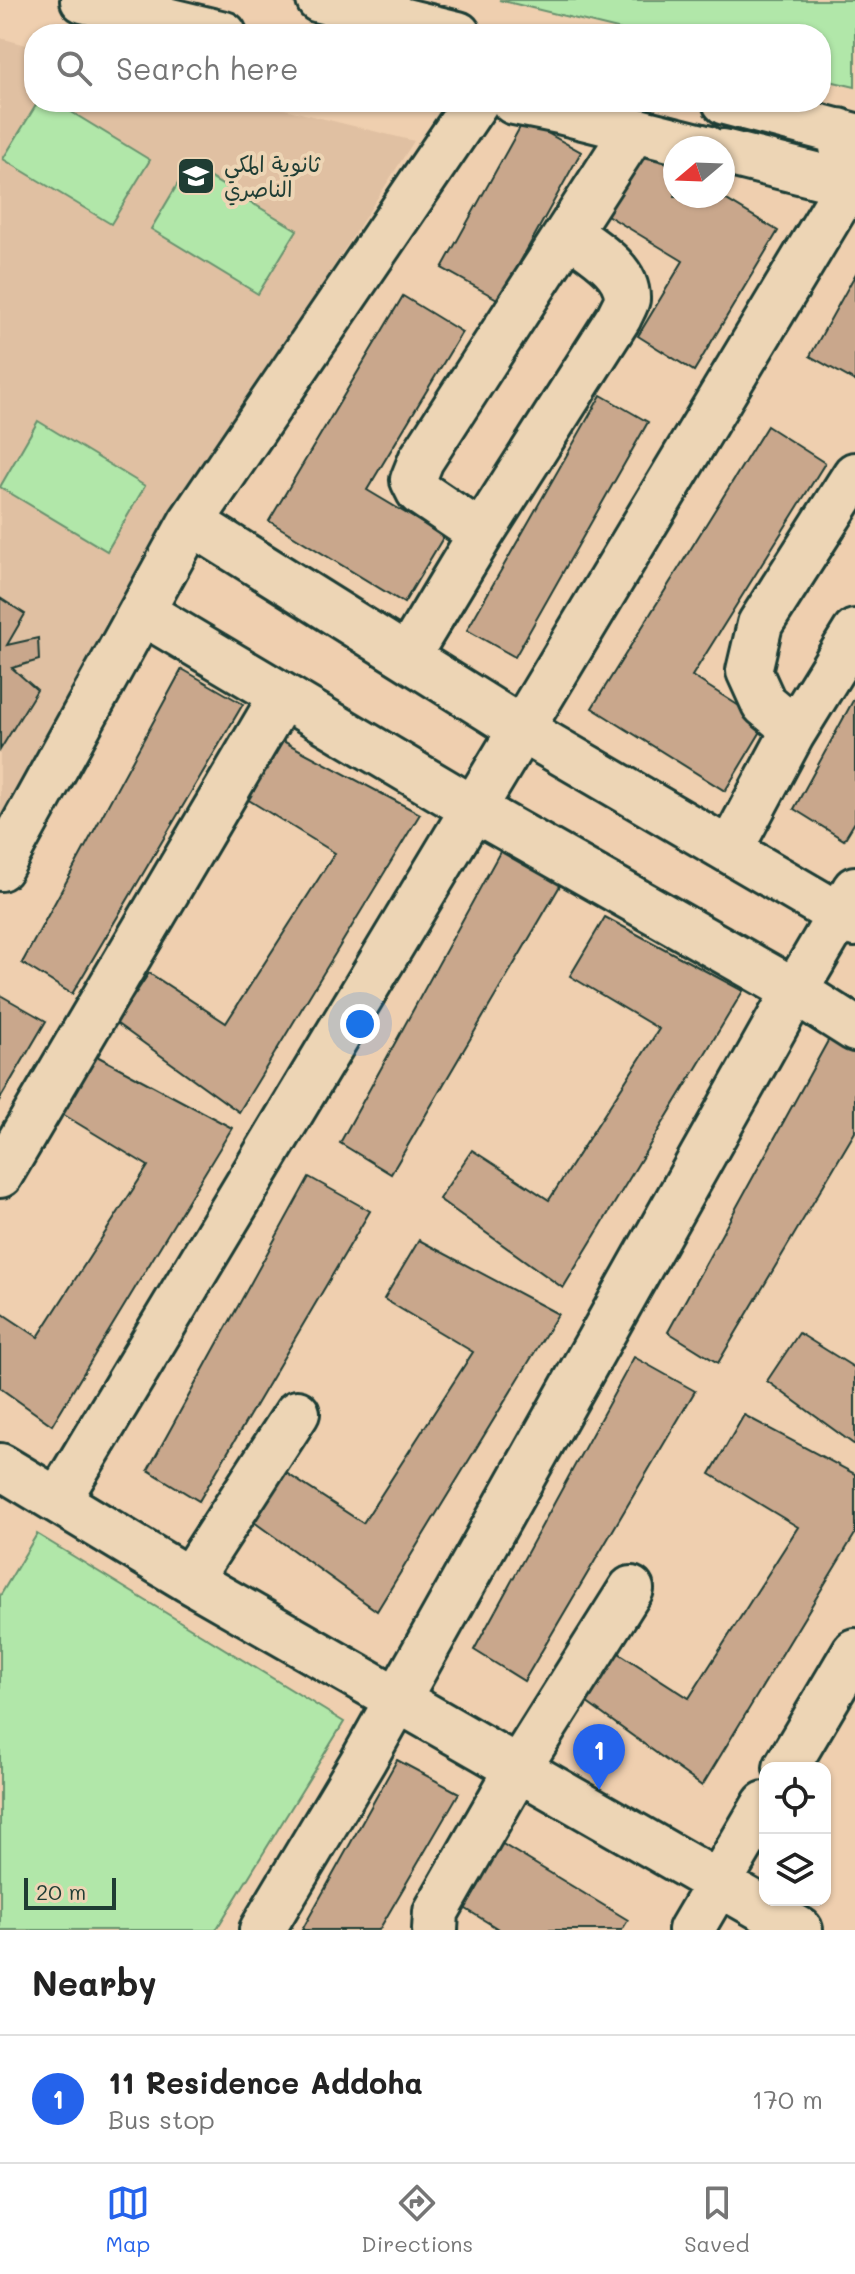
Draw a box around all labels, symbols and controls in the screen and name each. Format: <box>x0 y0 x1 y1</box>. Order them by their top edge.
search box <box>24 24 831 112</box>
icon: search <box>52 46 96 90</box>
text: Search here <box>116 48 299 88</box>
north arrow <box>663 136 735 208</box>
place label: ثانوية المكي الناصري <box>224 149 321 206</box>
school or university icon: ثانوية المكي الناصري <box>175 155 217 197</box>
your location <box>340 1004 380 1044</box>
pin: 1 <box>573 1724 625 1790</box>
map controls <box>759 1762 831 1906</box>
button: locate <box>759 1762 831 1834</box>
button: layers <box>759 1834 831 1906</box>
scale bar <box>24 1874 116 1910</box>
text: 20 m <box>36 1877 86 1906</box>
text: Nearby <box>32 1960 157 2005</box>
text: 11 Residence Addoha <box>108 2062 423 2102</box>
text: 1 <box>52 2082 64 2116</box>
text: 170 m <box>752 2082 823 2116</box>
text: Bus stop <box>108 2102 215 2136</box>
tab: Map <box>106 2181 150 2258</box>
tab: Directions <box>361 2181 473 2258</box>
tab: Saved <box>684 2181 749 2258</box>

